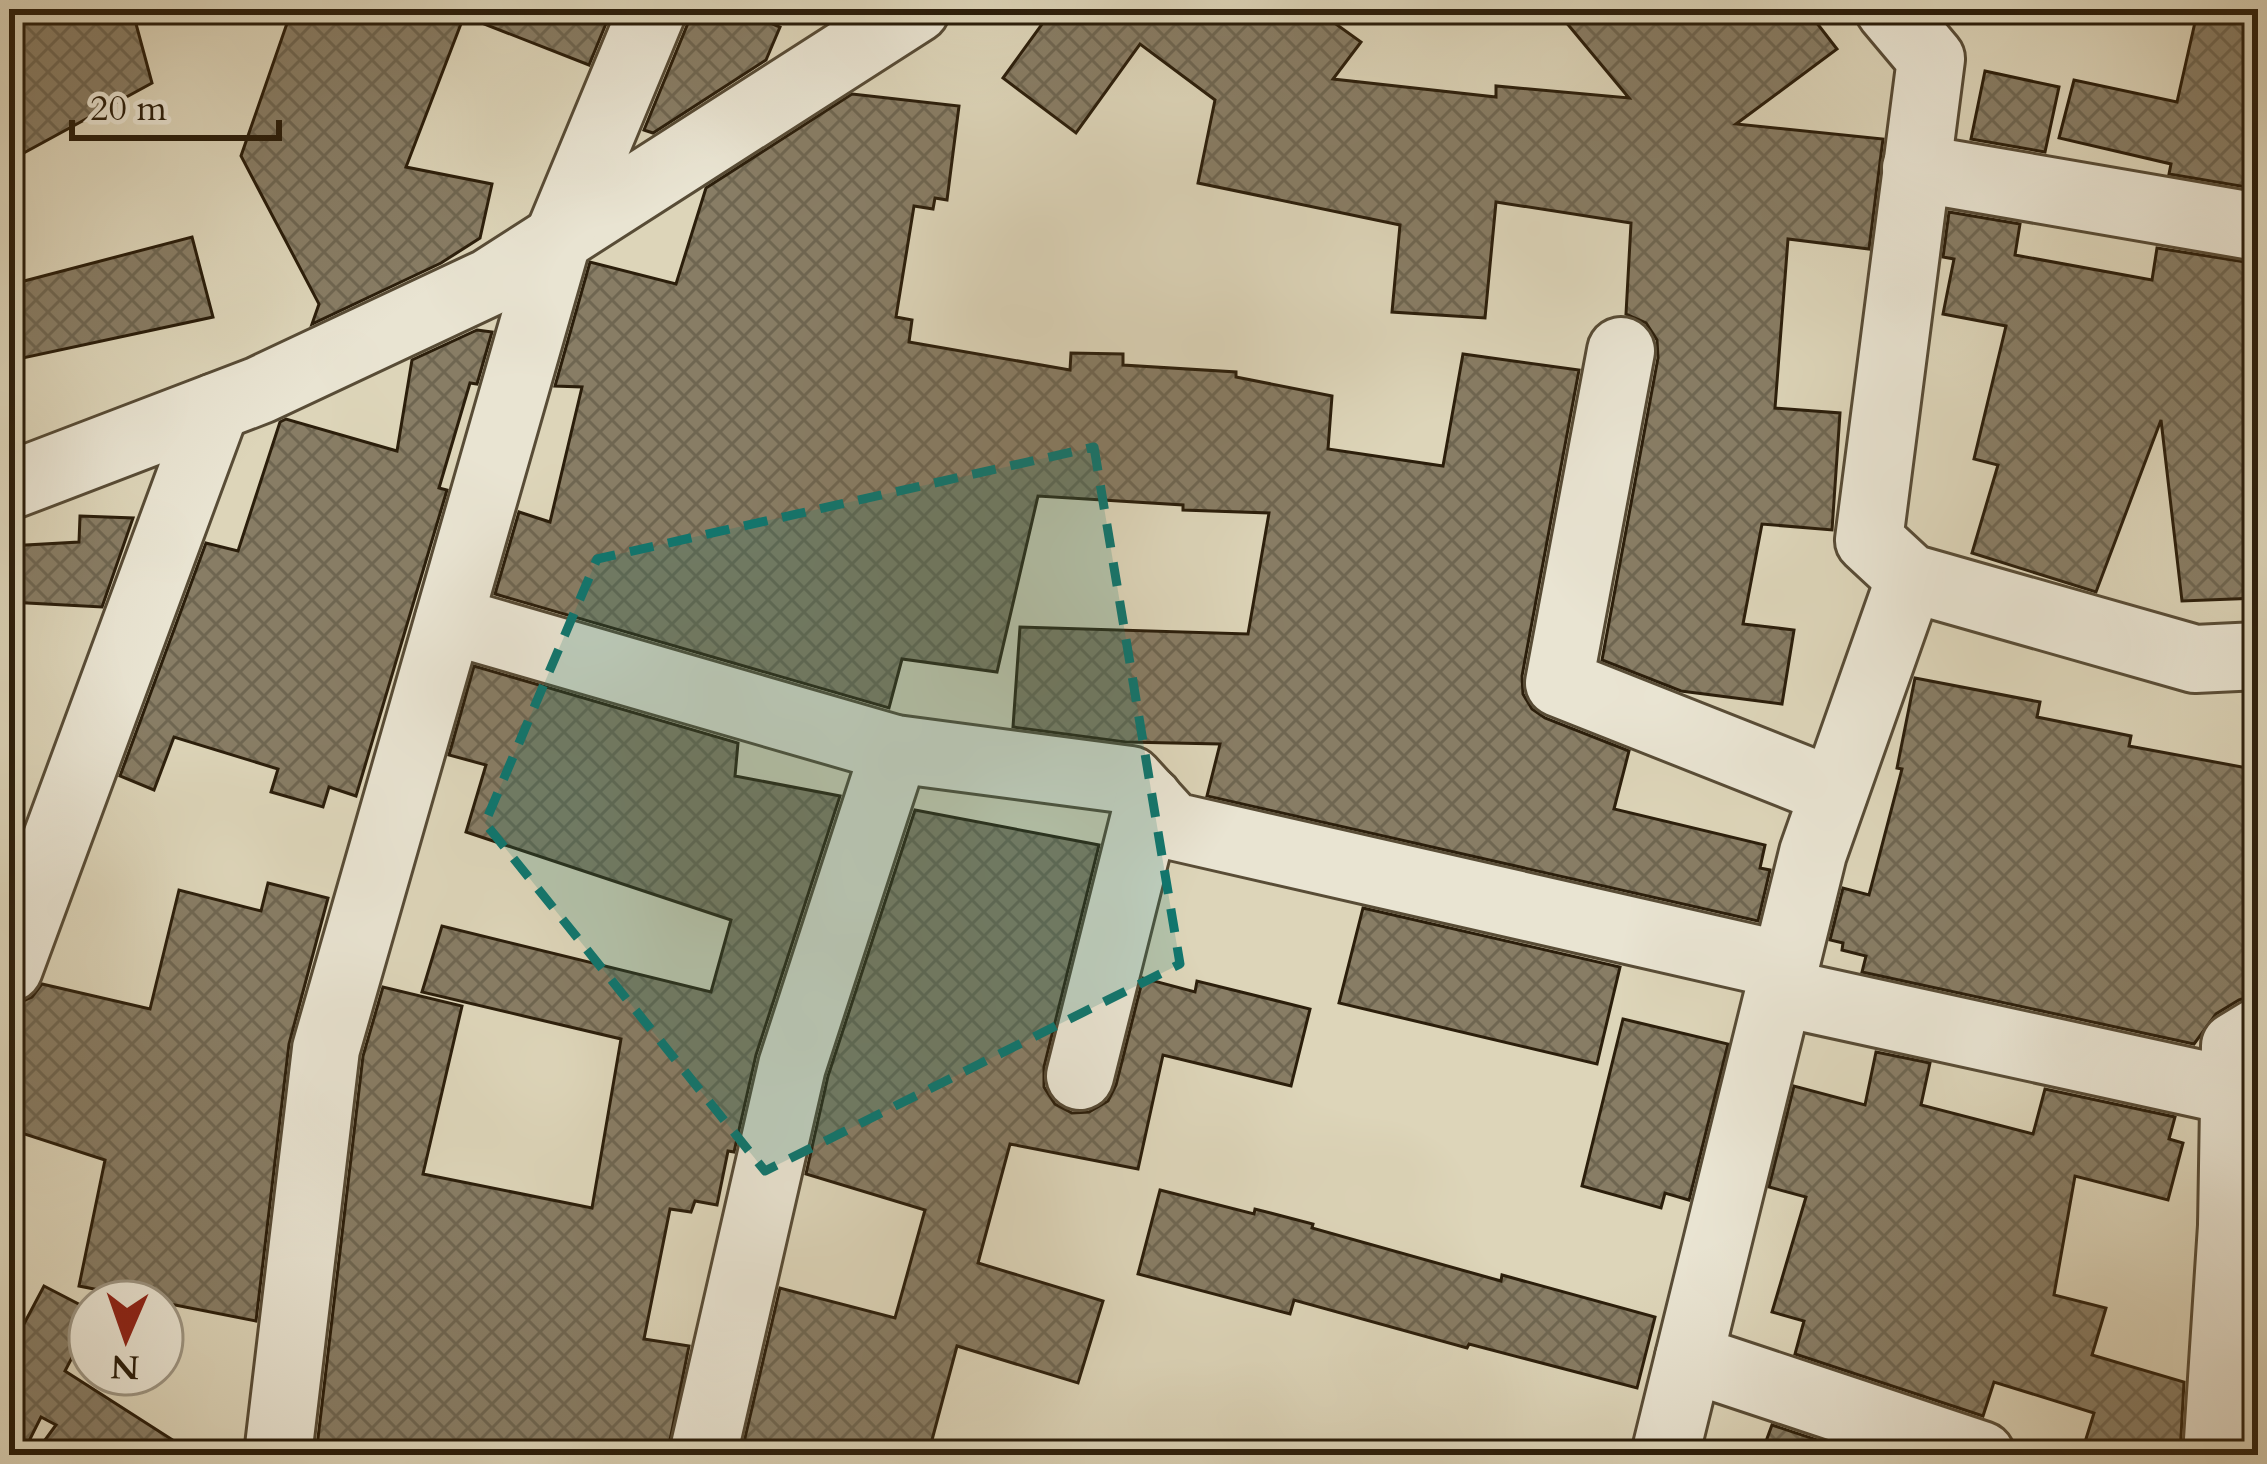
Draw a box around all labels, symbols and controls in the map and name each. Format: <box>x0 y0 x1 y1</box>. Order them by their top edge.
scale bar <box>72 66 279 140</box>
text: 20 m <box>90 84 168 133</box>
north arrow <box>66 1278 186 1398</box>
text: N <box>110 1343 140 1389</box>

